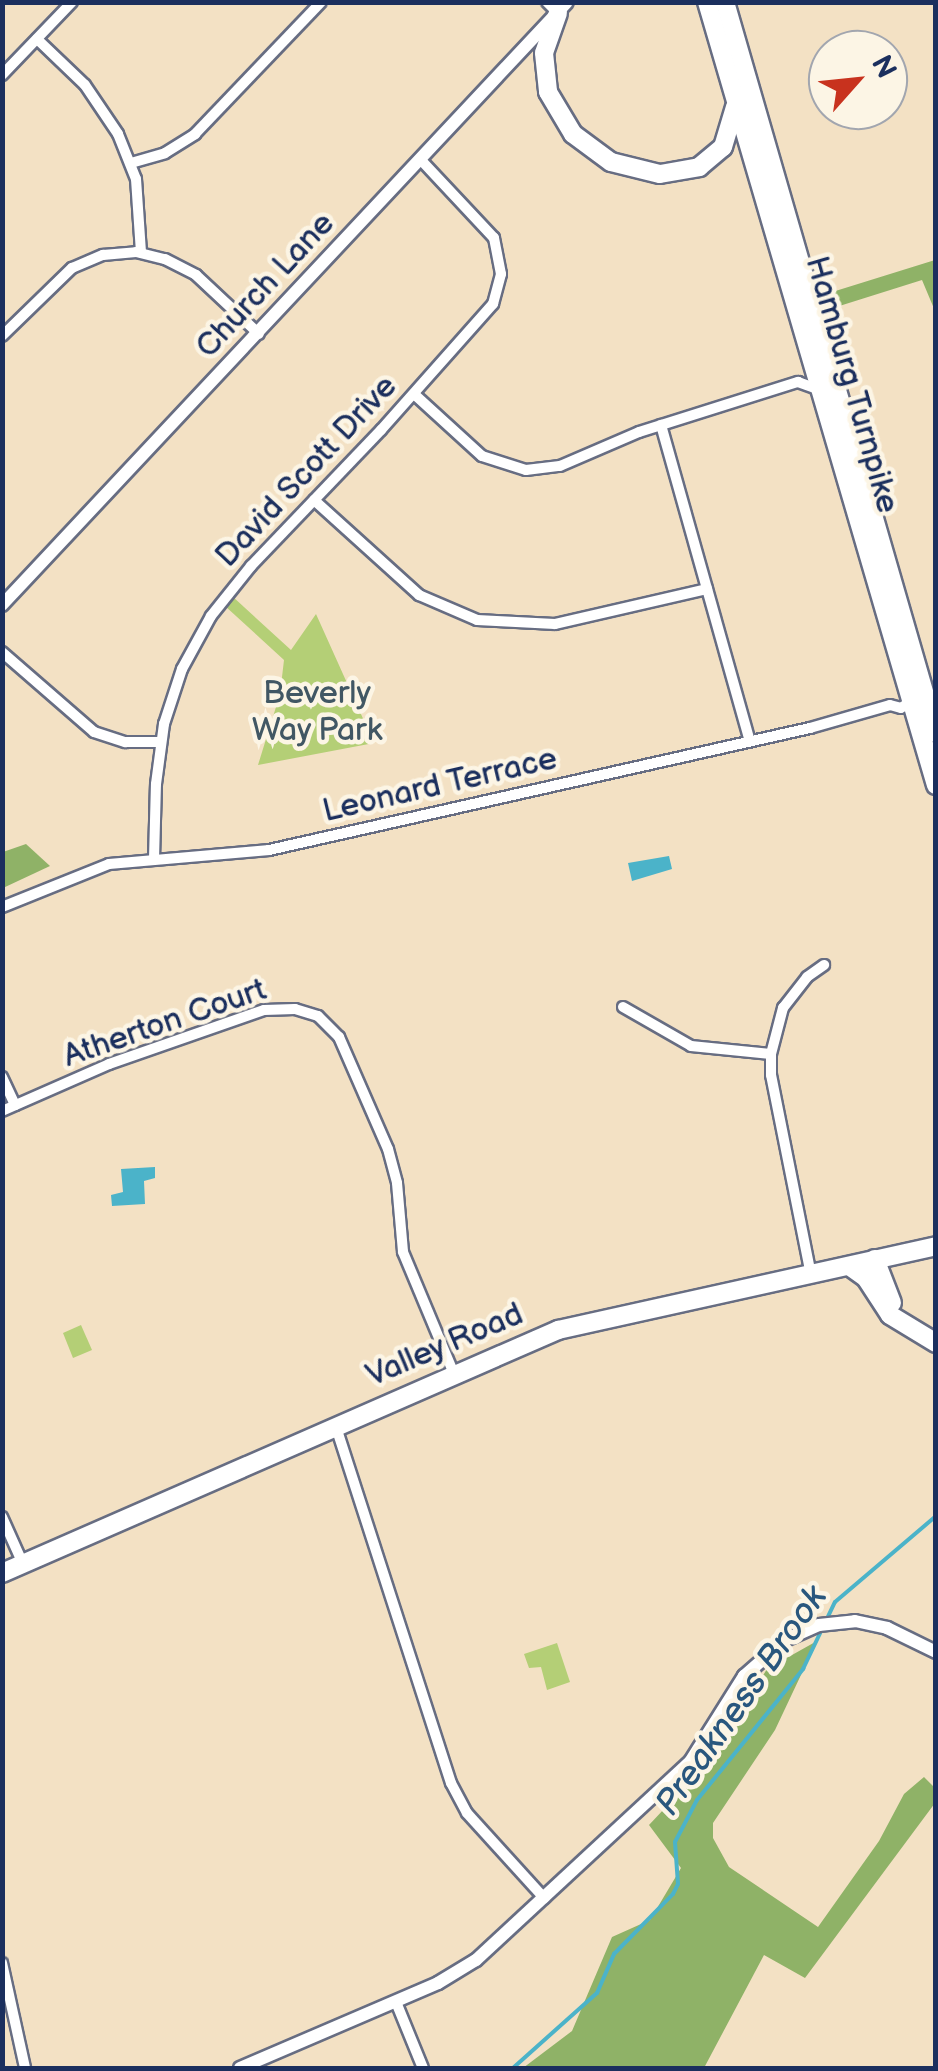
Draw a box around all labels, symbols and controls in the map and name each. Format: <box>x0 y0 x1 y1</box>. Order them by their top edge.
north arrow <box>808 30 908 130</box>
text: N <box>864 50 903 84</box>
street label: Church Lane <box>189 205 343 367</box>
street label: Hamburg Turnpike <box>796 252 906 518</box>
street label: David Scott Drive <box>208 368 406 576</box>
park label: Beverly Way Park <box>251 676 383 751</box>
street label: Leonard Terrace <box>319 740 561 832</box>
street label: Atherton Court <box>59 971 271 1077</box>
street label: Valley Road <box>360 1295 530 1397</box>
water label: Preakness Brook <box>647 1578 837 1824</box>

